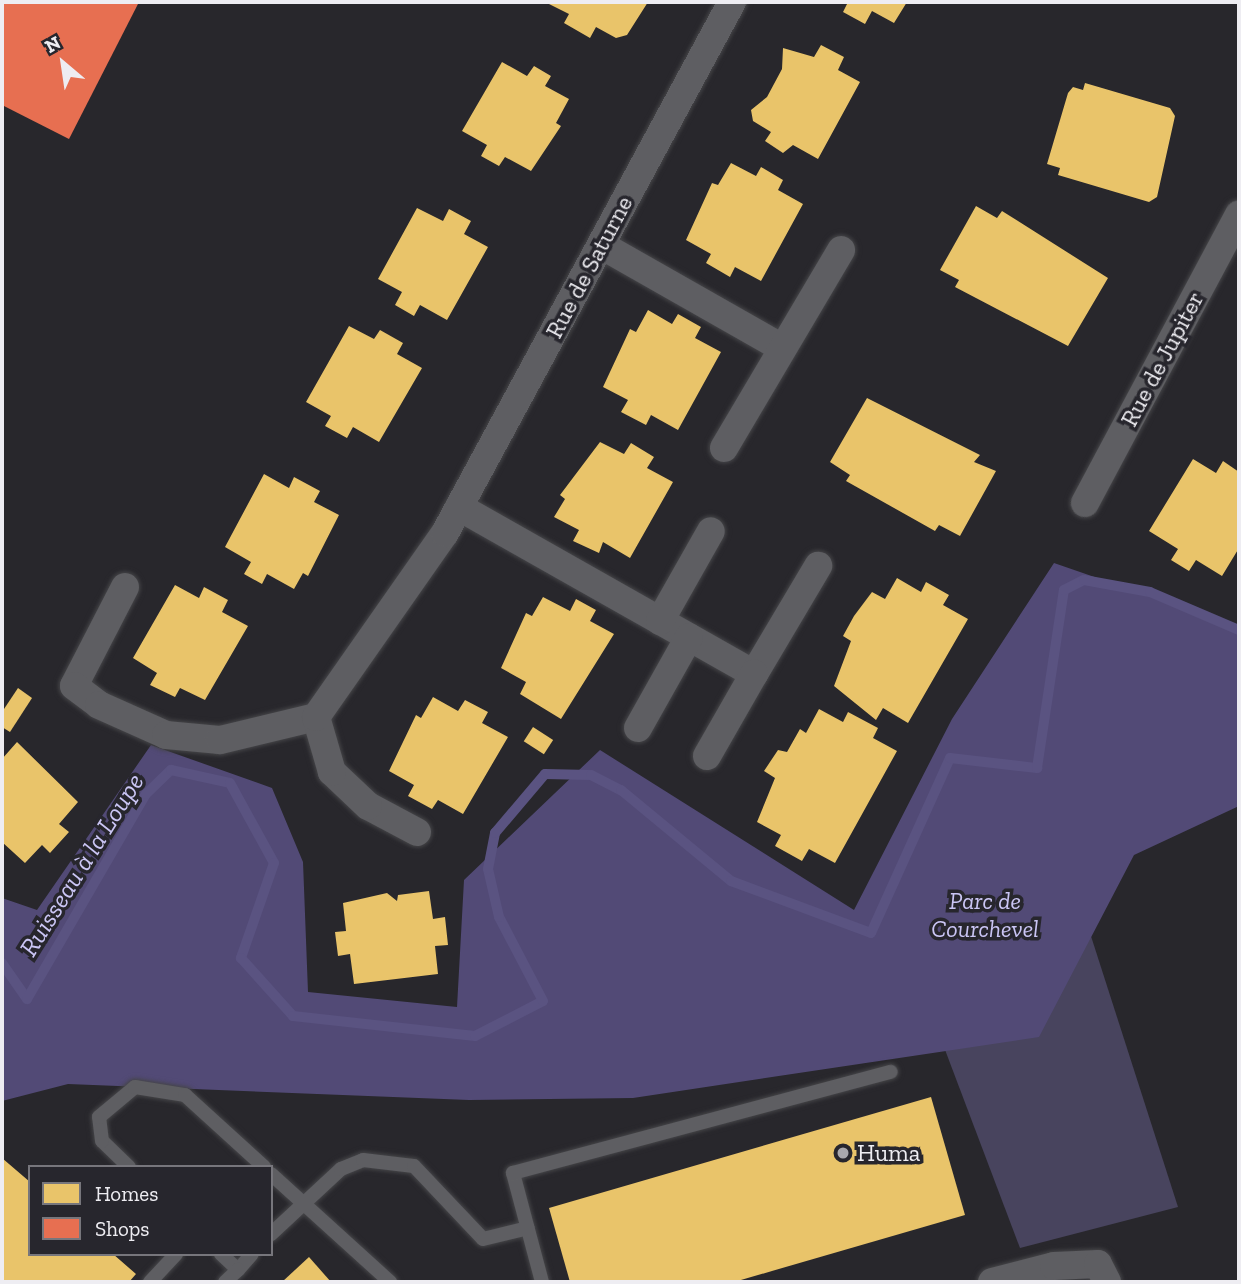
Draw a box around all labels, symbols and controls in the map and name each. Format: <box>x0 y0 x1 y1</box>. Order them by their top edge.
north arrow <box>28 28 98 98</box>
text: N <box>41 31 64 58</box>
street label: Rue de Saturne <box>539 191 639 343</box>
street label: Rue de Jupiter <box>1114 286 1210 432</box>
water label: Ruisseau à la Loupe <box>13 768 151 962</box>
park label: Parc de Courchevel <box>931 887 1039 943</box>
place label: Huma <box>857 1139 920 1167</box>
marker: Huma <box>835 1145 851 1161</box>
legend <box>28 1165 273 1256</box>
text: Homes <box>95 1181 158 1206</box>
text: Shops <box>95 1216 149 1241</box>

